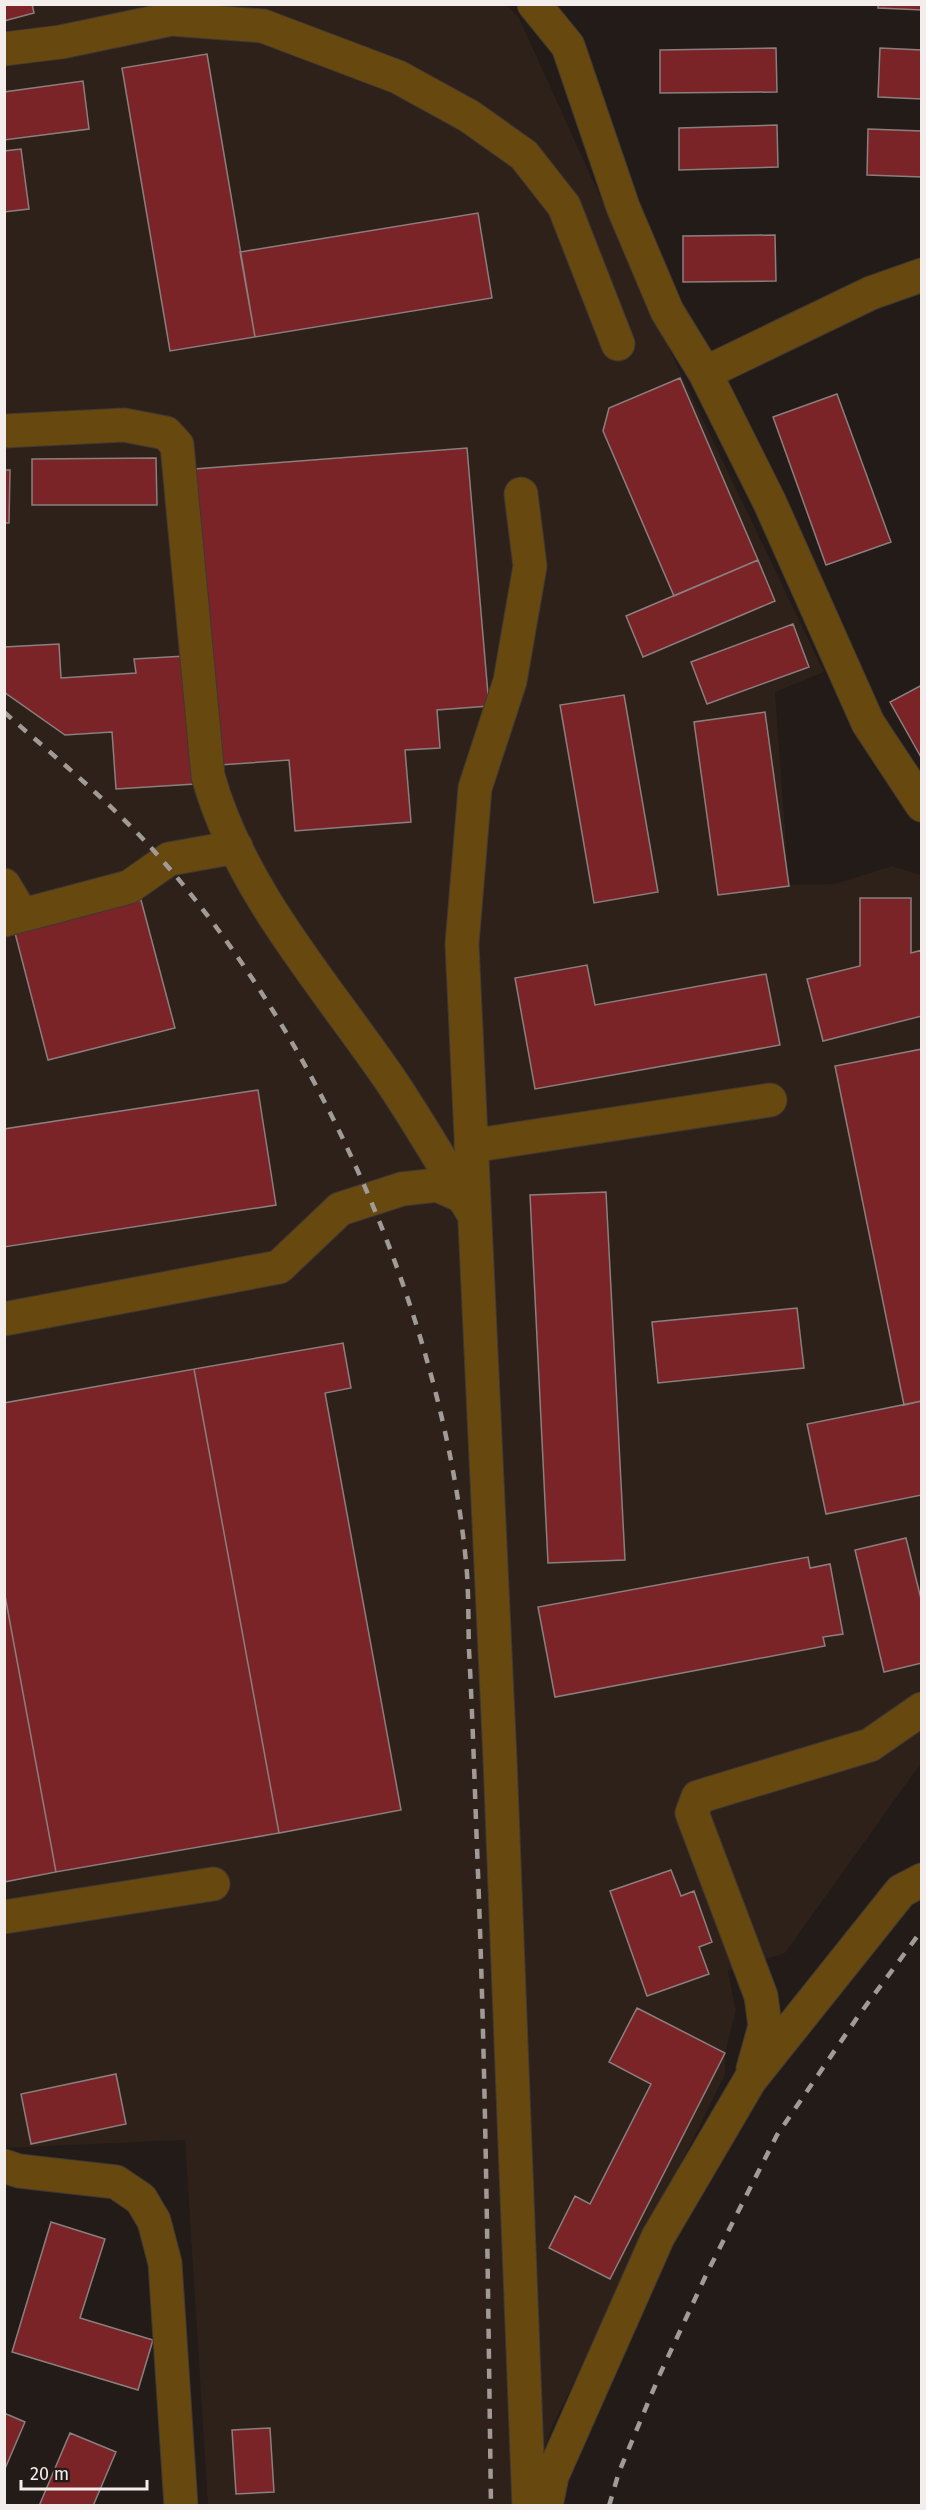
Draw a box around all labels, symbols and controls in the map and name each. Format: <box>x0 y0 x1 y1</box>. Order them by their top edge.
scale bar <box>21 2453 147 2491</box>
text: 20 m <box>30 2463 69 2485</box>

